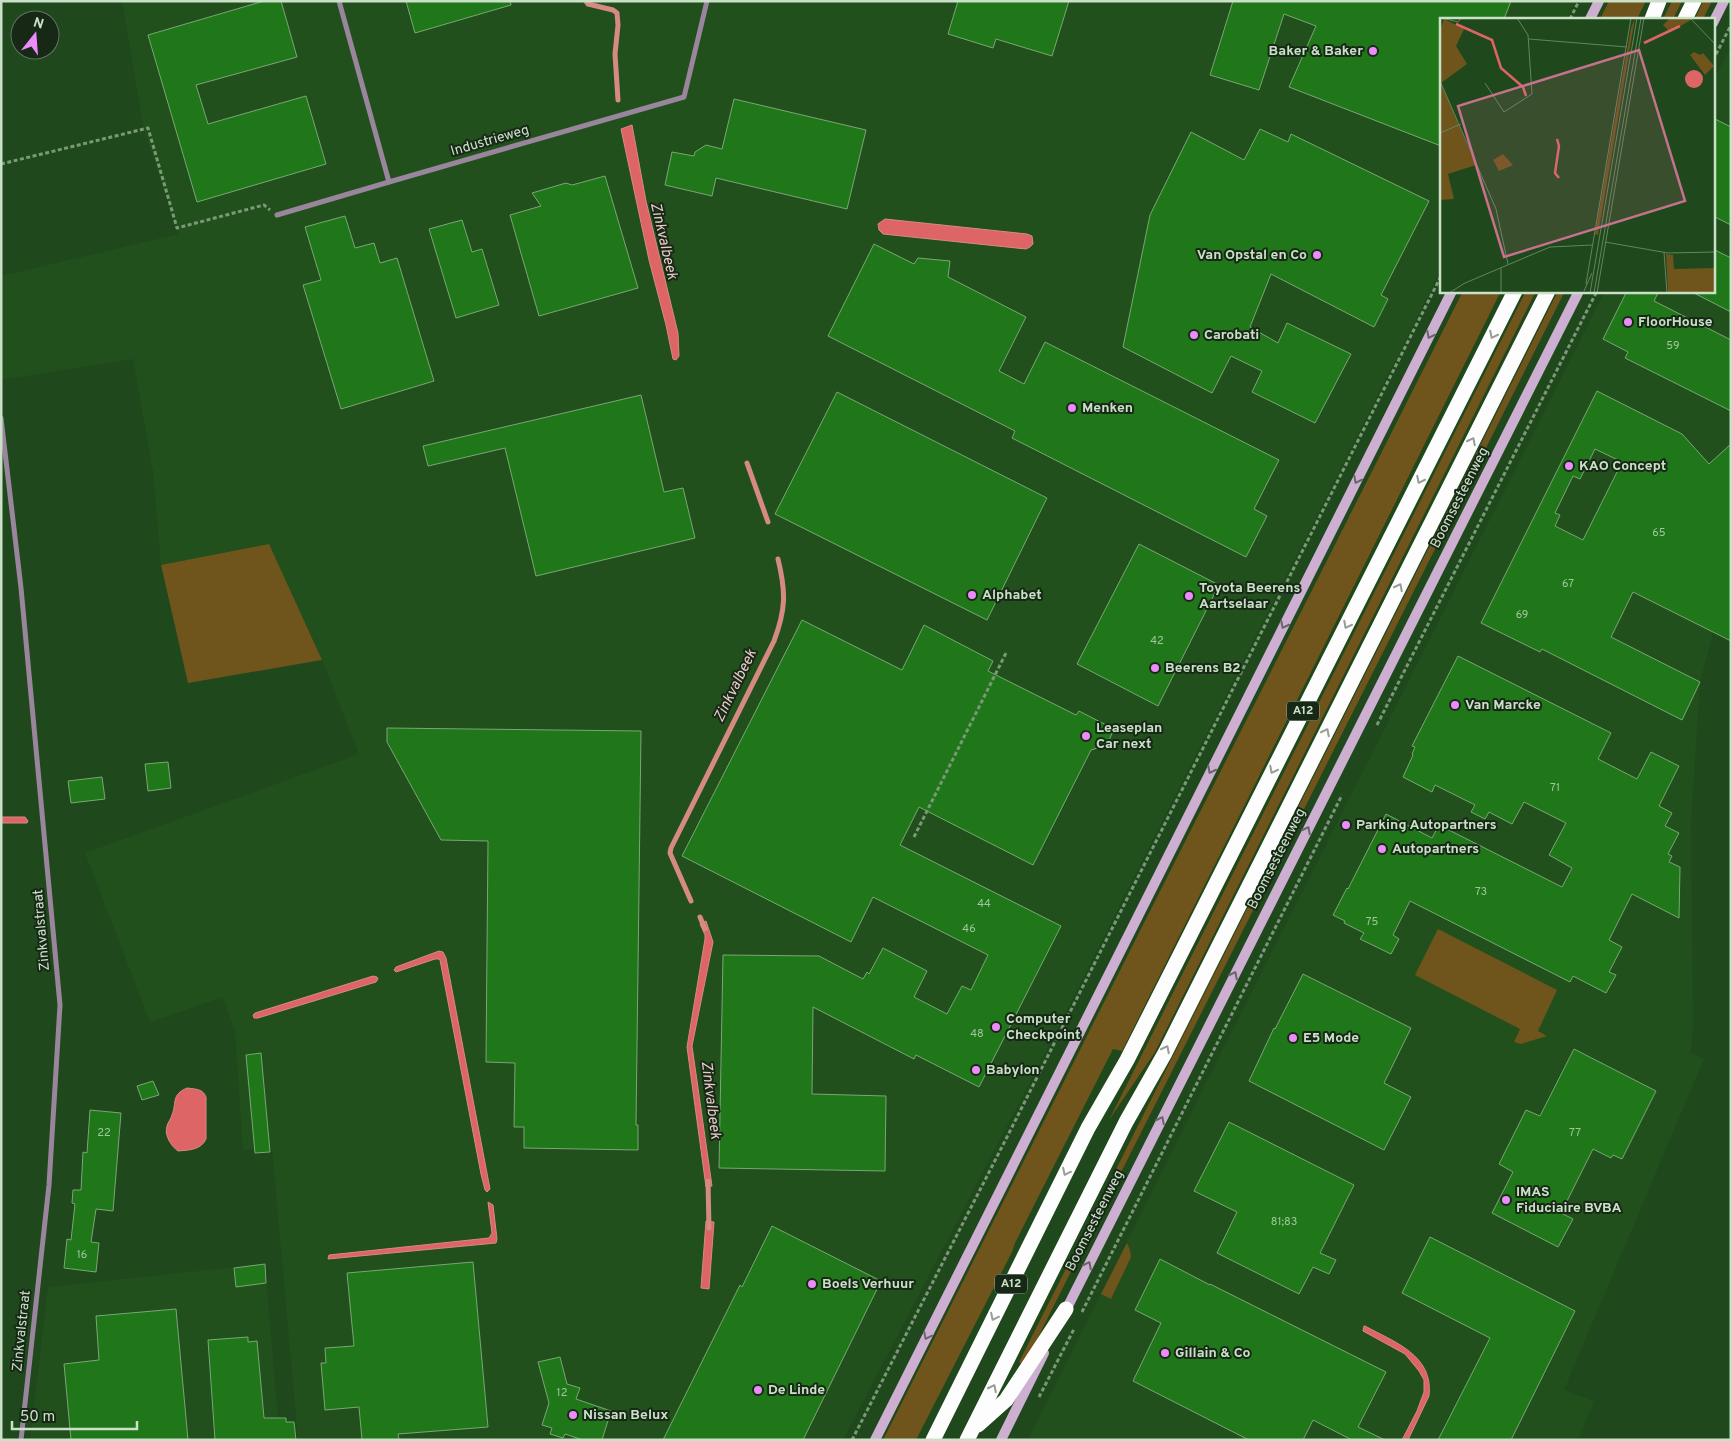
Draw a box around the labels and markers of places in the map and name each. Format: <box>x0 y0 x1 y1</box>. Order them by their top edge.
place label: Baker & Baker <box>1269 43 1363 60</box>
marker: Baker & Baker <box>1367 45 1379 57</box>
place label: Van Opstal en Co <box>1197 247 1307 264</box>
marker: Van Opstal en Co <box>1311 249 1323 261</box>
place label: FloorHouse <box>1638 314 1713 331</box>
marker: FloorHouse <box>1622 316 1634 328</box>
place label: Carobati <box>1204 327 1259 344</box>
marker: Carobati <box>1188 329 1200 341</box>
place label: Menken <box>1082 400 1133 417</box>
marker: Menken <box>1066 402 1078 414</box>
place label: KAO Concept <box>1579 458 1666 475</box>
marker: KAO Concept <box>1563 460 1575 472</box>
place label: Toyota Beerens Aartselaar <box>1199 580 1301 613</box>
place label: Alphabet <box>982 587 1042 604</box>
marker: Alphabet <box>966 589 978 601</box>
marker: Toyota Beerens Aartselaar <box>1183 590 1195 602</box>
place label: Beerens B2 <box>1165 660 1241 677</box>
marker: Beerens B2 <box>1149 662 1161 674</box>
place label: Van Marcke <box>1465 697 1541 714</box>
marker: Van Marcke <box>1449 699 1461 711</box>
place label: Leaseplan Car next <box>1096 720 1162 753</box>
marker: Leaseplan Car next <box>1080 730 1092 742</box>
place label: Parking Autopartners <box>1356 817 1497 834</box>
marker: Parking Autopartners <box>1340 819 1352 831</box>
place label: Autopartners <box>1392 841 1479 858</box>
marker: Autopartners <box>1376 843 1388 855</box>
place label: Computer Checkpoint <box>1006 1011 1080 1044</box>
marker: Computer Checkpoint <box>990 1021 1002 1033</box>
place label: E5 Mode <box>1303 1030 1359 1047</box>
marker: E5 Mode <box>1287 1032 1299 1044</box>
place label: Babylon <box>986 1062 1040 1079</box>
marker: Babylon <box>970 1064 982 1076</box>
place label: IMAS Fiduciaire BVBA <box>1516 1184 1621 1217</box>
marker: IMAS Fiduciaire BVBA <box>1500 1194 1512 1206</box>
place label: Boels Verhuur <box>822 1276 914 1293</box>
marker: Boels Verhuur <box>806 1278 818 1290</box>
place label: Gillain & Co <box>1175 1345 1251 1362</box>
marker: Gillain & Co <box>1159 1347 1171 1359</box>
place label: De Linde <box>768 1382 825 1399</box>
marker: De Linde <box>752 1384 764 1396</box>
place label: Nissan Belux <box>583 1407 668 1424</box>
marker: Nissan Belux <box>567 1409 579 1421</box>

